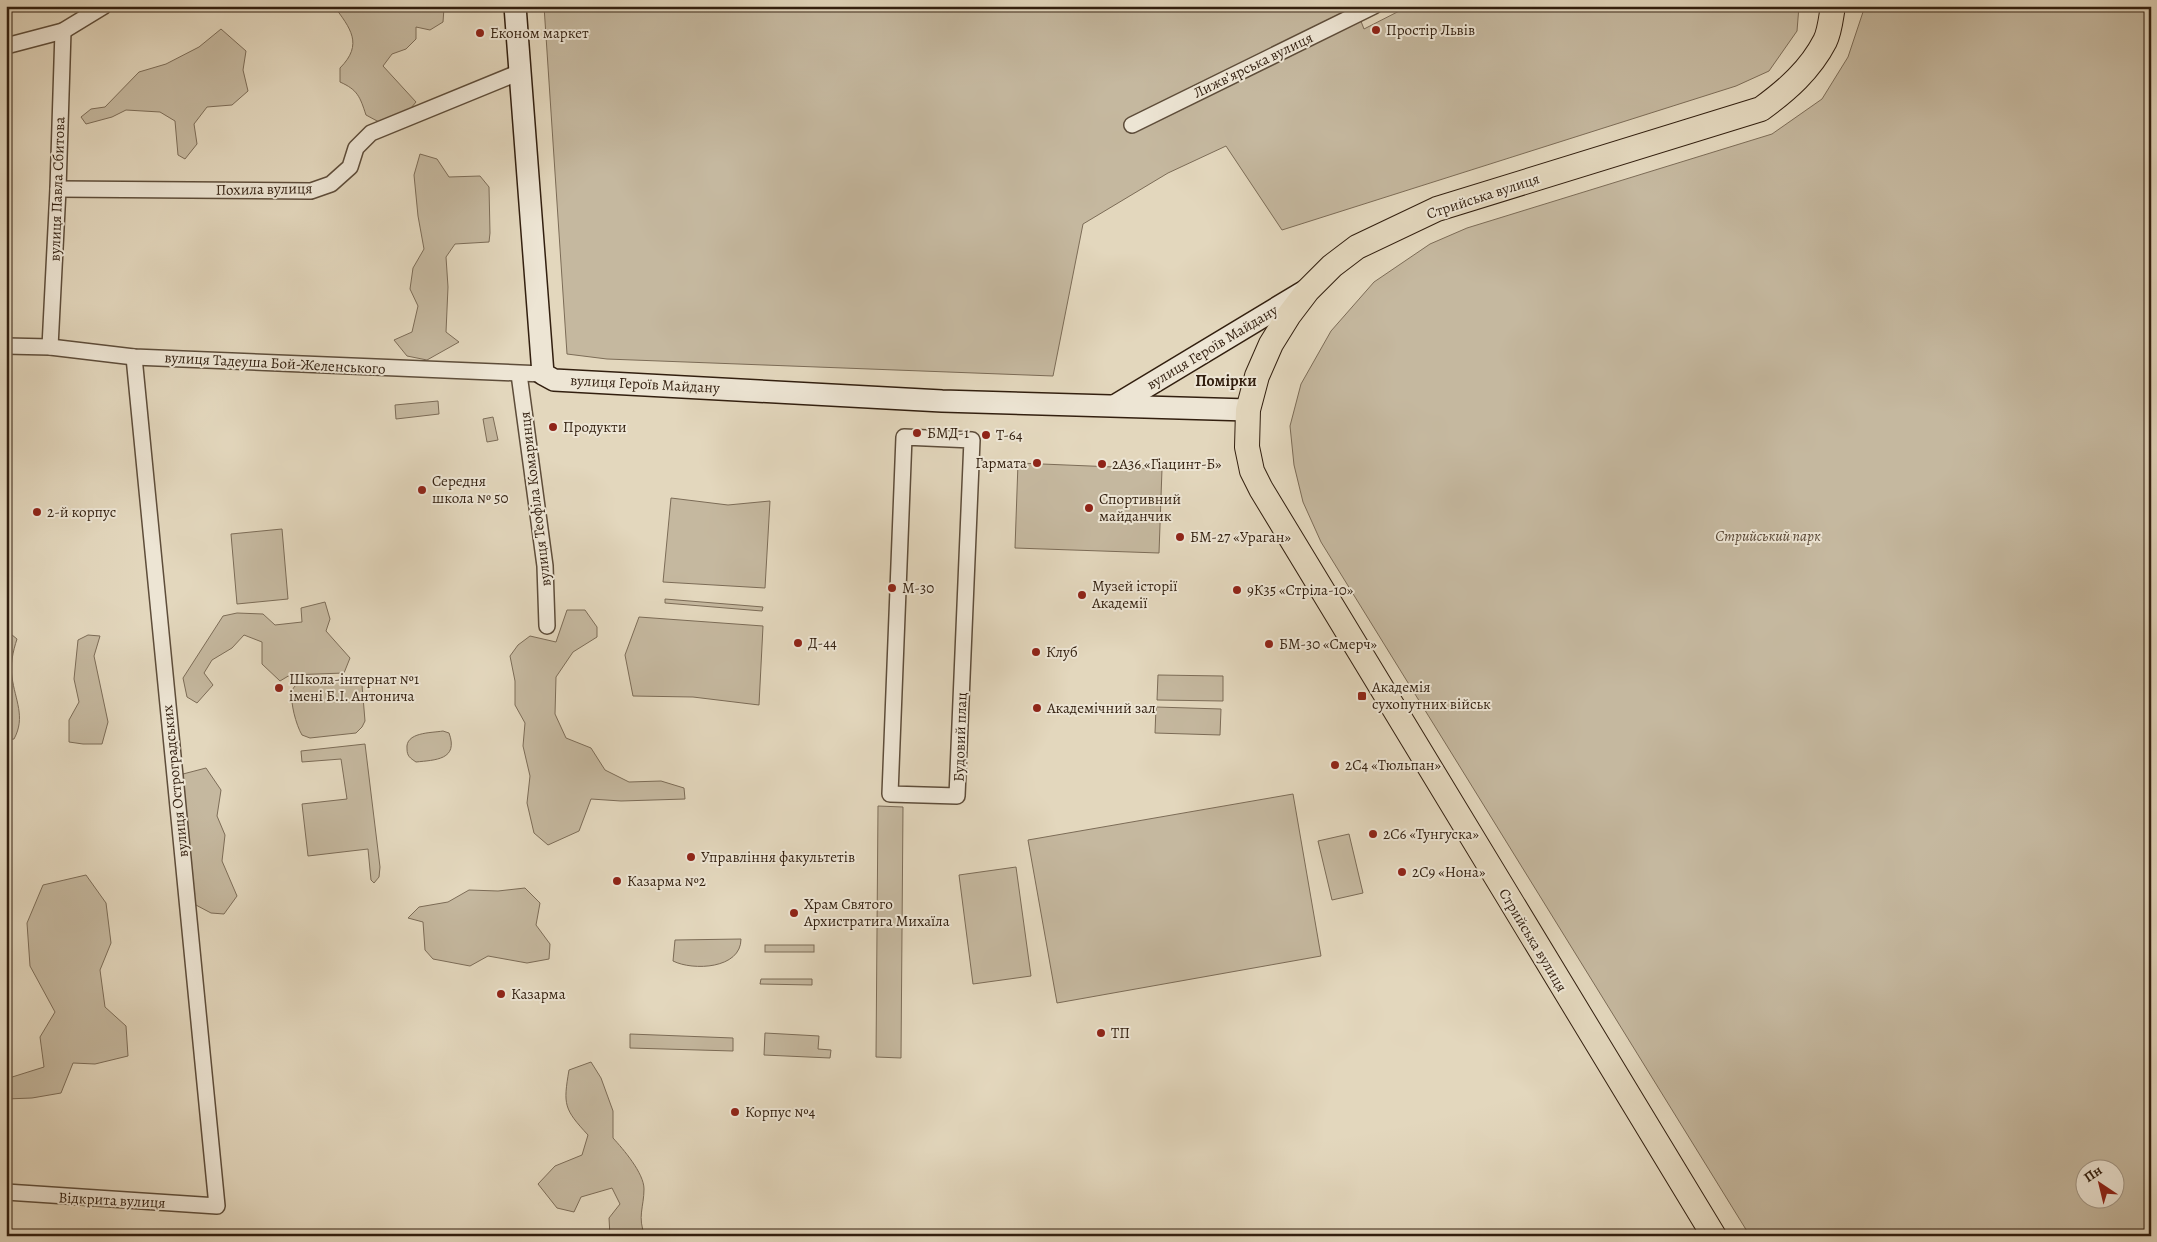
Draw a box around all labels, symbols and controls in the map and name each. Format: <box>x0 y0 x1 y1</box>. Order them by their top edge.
place label: Простір Львів <box>1386 20 1475 40</box>
place label: Економ маркет <box>490 23 589 43</box>
marker: Простір Львів <box>1370 24 1382 36</box>
marker: Економ маркет <box>474 27 486 39</box>
street label: Лижвʼярська вулиця <box>1190 27 1316 103</box>
street label: вулиця Павла Сбитова <box>44 116 70 262</box>
street label: Стрийська вулиця <box>1424 168 1542 224</box>
street label: Похила вулиця <box>215 178 313 200</box>
street label: вулиця Героїв Майдану <box>1143 300 1282 394</box>
street label: вулиця Тадеуша Бой-Желенського <box>164 347 386 379</box>
street label: вулиця Героїв Майдану <box>570 370 721 398</box>
district label: Помірки <box>1195 370 1257 392</box>
street label: вулиця Теофіла Комаринця <box>514 411 556 587</box>
place label: Продукти <box>563 417 627 437</box>
marker: Продукти <box>547 421 559 433</box>
place label: БМД-1 <box>927 423 969 443</box>
place label: Т-64 <box>996 425 1023 445</box>
marker: БМД-1 <box>911 427 923 439</box>
marker: Т-64 <box>980 429 992 441</box>
place label: Гармата <box>975 453 1027 473</box>
place label: 2А36 «Гіацинт-Б» <box>1112 454 1222 474</box>
marker: Гармата <box>1031 457 1043 469</box>
marker: 2А36 «Гіацинт-Б» <box>1096 458 1108 470</box>
place label: Середня школа № 50 <box>432 471 508 508</box>
marker: Середня школа № 50 <box>416 484 428 496</box>
place label: Спортивний майданчик <box>1099 489 1181 526</box>
place label: 2-й корпус <box>47 502 116 522</box>
marker: Спортивний майданчик <box>1083 502 1095 514</box>
marker: 2-й корпус <box>31 506 43 518</box>
park label: Стрийський парк <box>1715 526 1821 546</box>
place label: БМ-27 «Ураган» <box>1190 527 1291 547</box>
marker: БМ-27 «Ураган» <box>1174 531 1186 543</box>
place label: Музей історії Академії <box>1091 576 1178 613</box>
place label: М-30 <box>902 578 934 598</box>
place label: 9К35 «Стріла-10» <box>1247 580 1354 600</box>
marker: М-30 <box>886 582 898 594</box>
marker: 9К35 «Стріла-10» <box>1231 584 1243 596</box>
marker: Музей історії Академії <box>1076 589 1088 601</box>
place label: Д-44 <box>808 633 837 653</box>
place label: БМ-30 «Смерч» <box>1279 634 1378 654</box>
marker: Д-44 <box>792 637 804 649</box>
marker: БМ-30 «Смерч» <box>1263 638 1275 650</box>
place label: Клуб <box>1046 642 1078 662</box>
marker: Клуб <box>1030 646 1042 658</box>
place label: Школа-інтернат №1 імені Б.І. Антонича <box>289 669 419 706</box>
place label: Академія сухопутних військ <box>1371 677 1491 714</box>
marker: Школа-інтернат №1 імені Б.І. Антонича <box>273 682 285 694</box>
marker: Академія сухопутних військ <box>1356 690 1368 702</box>
street label: Будовий плац <box>948 692 972 782</box>
place label: Академічний зал <box>1046 698 1156 718</box>
marker: Академічний зал <box>1031 702 1043 714</box>
street label: вулиця Остроградських <box>157 703 193 858</box>
place label: 2С4 «Тюльпан» <box>1345 755 1442 775</box>
marker: 2С4 «Тюльпан» <box>1329 759 1341 771</box>
place label: 2С6 «Тунгуска» <box>1383 824 1479 844</box>
marker: 2С6 «Тунгуска» <box>1367 828 1379 840</box>
place label: Управління факультетів <box>701 847 855 867</box>
marker: Управління факультетів <box>685 851 697 863</box>
place label: 2С9 «Нона» <box>1412 862 1486 882</box>
marker: 2С9 «Нона» <box>1396 866 1408 878</box>
place label: Казарма №2 <box>627 871 706 891</box>
marker: Казарма №2 <box>611 875 623 887</box>
street label: Стрийська вулиця <box>1494 884 1572 996</box>
place label: Храм Святого Архистратига Михаїла <box>803 894 950 931</box>
marker: Храм Святого Архистратига Михаїла <box>788 907 800 919</box>
place label: Казарма <box>511 984 566 1004</box>
marker: Казарма <box>495 988 507 1000</box>
place label: ТП <box>1111 1023 1130 1043</box>
marker: ТП <box>1095 1027 1107 1039</box>
place label: Корпус №4 <box>745 1102 815 1122</box>
marker: Корпус №4 <box>729 1106 741 1118</box>
north arrow <box>2074 1160 2124 1210</box>
text: Пн <box>2080 1161 2106 1187</box>
street label: Відкрита вулиця <box>58 1187 166 1213</box>

